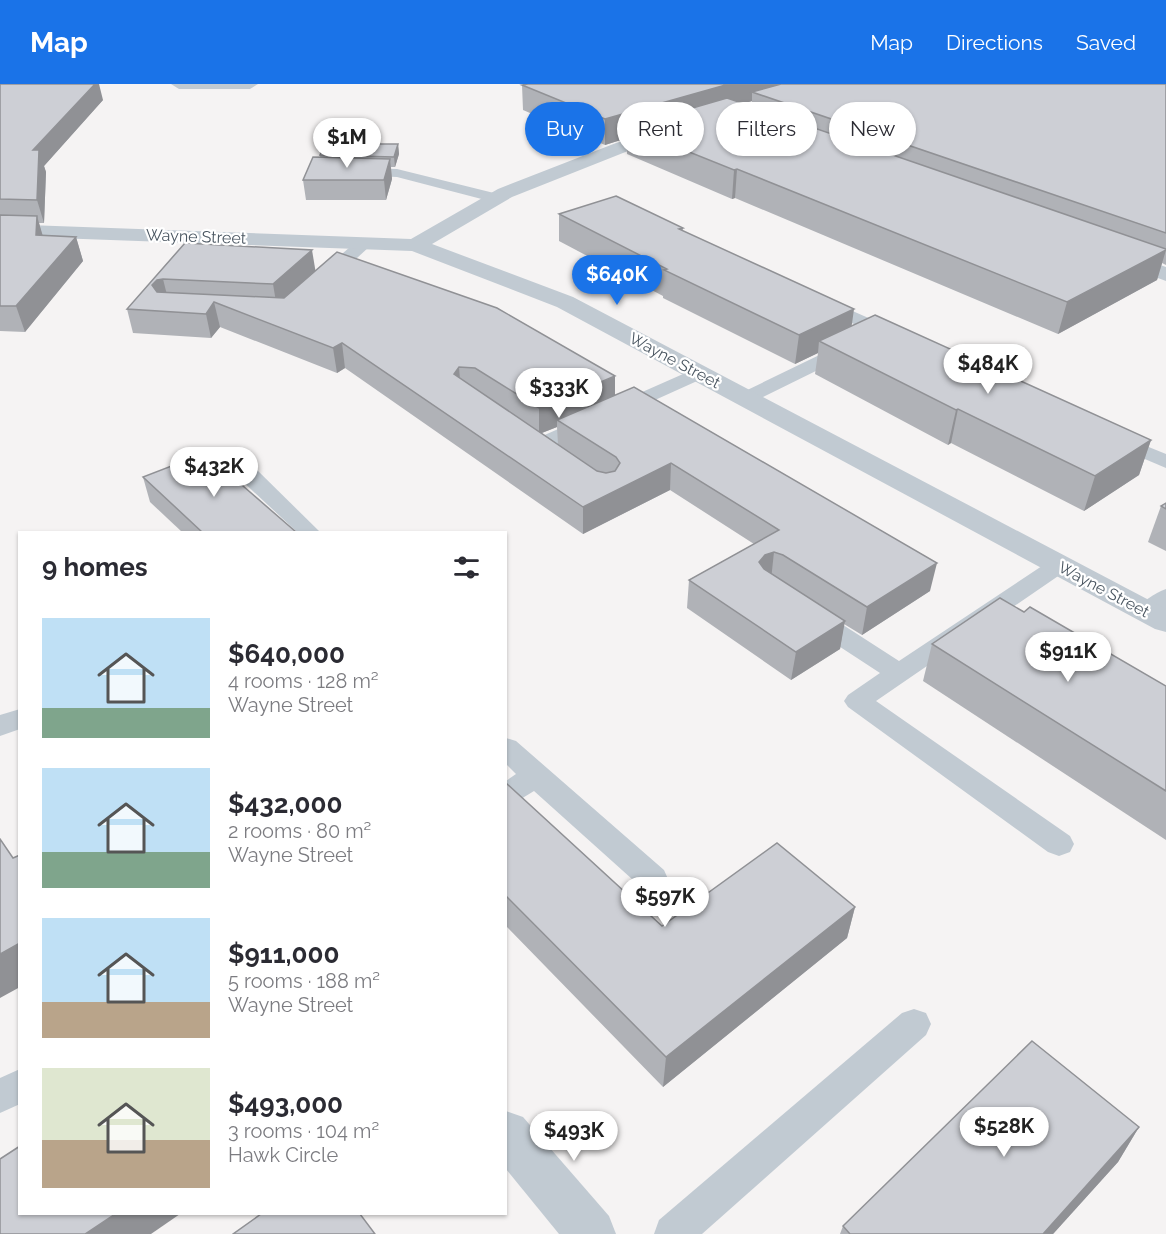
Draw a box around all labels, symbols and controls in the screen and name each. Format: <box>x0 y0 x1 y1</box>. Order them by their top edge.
text: Map <box>30 26 88 59</box>
text: Map <box>870 30 913 55</box>
text: Directions <box>946 30 1043 55</box>
text: Saved <box>1076 30 1136 55</box>
chip: Buy <box>525 102 605 156</box>
chip: Rent <box>617 102 704 156</box>
chip: Filters <box>716 102 817 156</box>
chip: New <box>829 102 916 156</box>
pin: $1M <box>318 118 376 169</box>
text: $1M <box>327 125 367 149</box>
street label: Wayne Street <box>146 225 247 248</box>
pin: $640K <box>575 255 659 306</box>
text: $640K <box>586 262 648 286</box>
street label: Wayne Street <box>626 329 724 393</box>
pin: $484K <box>946 344 1030 395</box>
text: $484K <box>958 351 1018 375</box>
pin: $333K <box>517 368 601 419</box>
text: $333K <box>529 375 589 399</box>
pin: $432K <box>172 447 256 498</box>
text: $432K <box>184 454 244 478</box>
icon: filters <box>450 551 483 584</box>
text: 9 homes <box>42 552 148 582</box>
street label: Wayne Street <box>1055 558 1153 622</box>
pin: $911K <box>1026 632 1110 683</box>
text: $640,000 <box>228 639 345 669</box>
text: $911K <box>1039 639 1097 663</box>
icon: home <box>90 642 162 714</box>
text: 4 rooms · 128 m² <box>228 669 379 693</box>
text: Wayne Street <box>228 693 353 717</box>
text: $432,000 <box>228 789 342 819</box>
icon: home <box>90 792 162 864</box>
text: 2 rooms · 80 m² <box>228 819 371 843</box>
text: Wayne Street <box>228 843 353 867</box>
pin: $597K <box>623 877 707 928</box>
text: $597K <box>635 884 695 908</box>
text: $911,000 <box>228 939 339 969</box>
icon: home <box>90 942 162 1014</box>
text: 5 rooms · 188 m² <box>228 969 380 993</box>
text: Wayne Street <box>228 993 353 1017</box>
text: $493,000 <box>228 1089 343 1119</box>
icon: home <box>90 1092 162 1164</box>
pin: $528K <box>962 1107 1046 1158</box>
pin: $493K <box>532 1111 616 1162</box>
text: $528K <box>974 1114 1034 1138</box>
text: $493K <box>544 1118 604 1142</box>
text: 3 rooms · 104 m² <box>228 1119 379 1143</box>
text: Hawk Circle <box>228 1143 338 1167</box>

